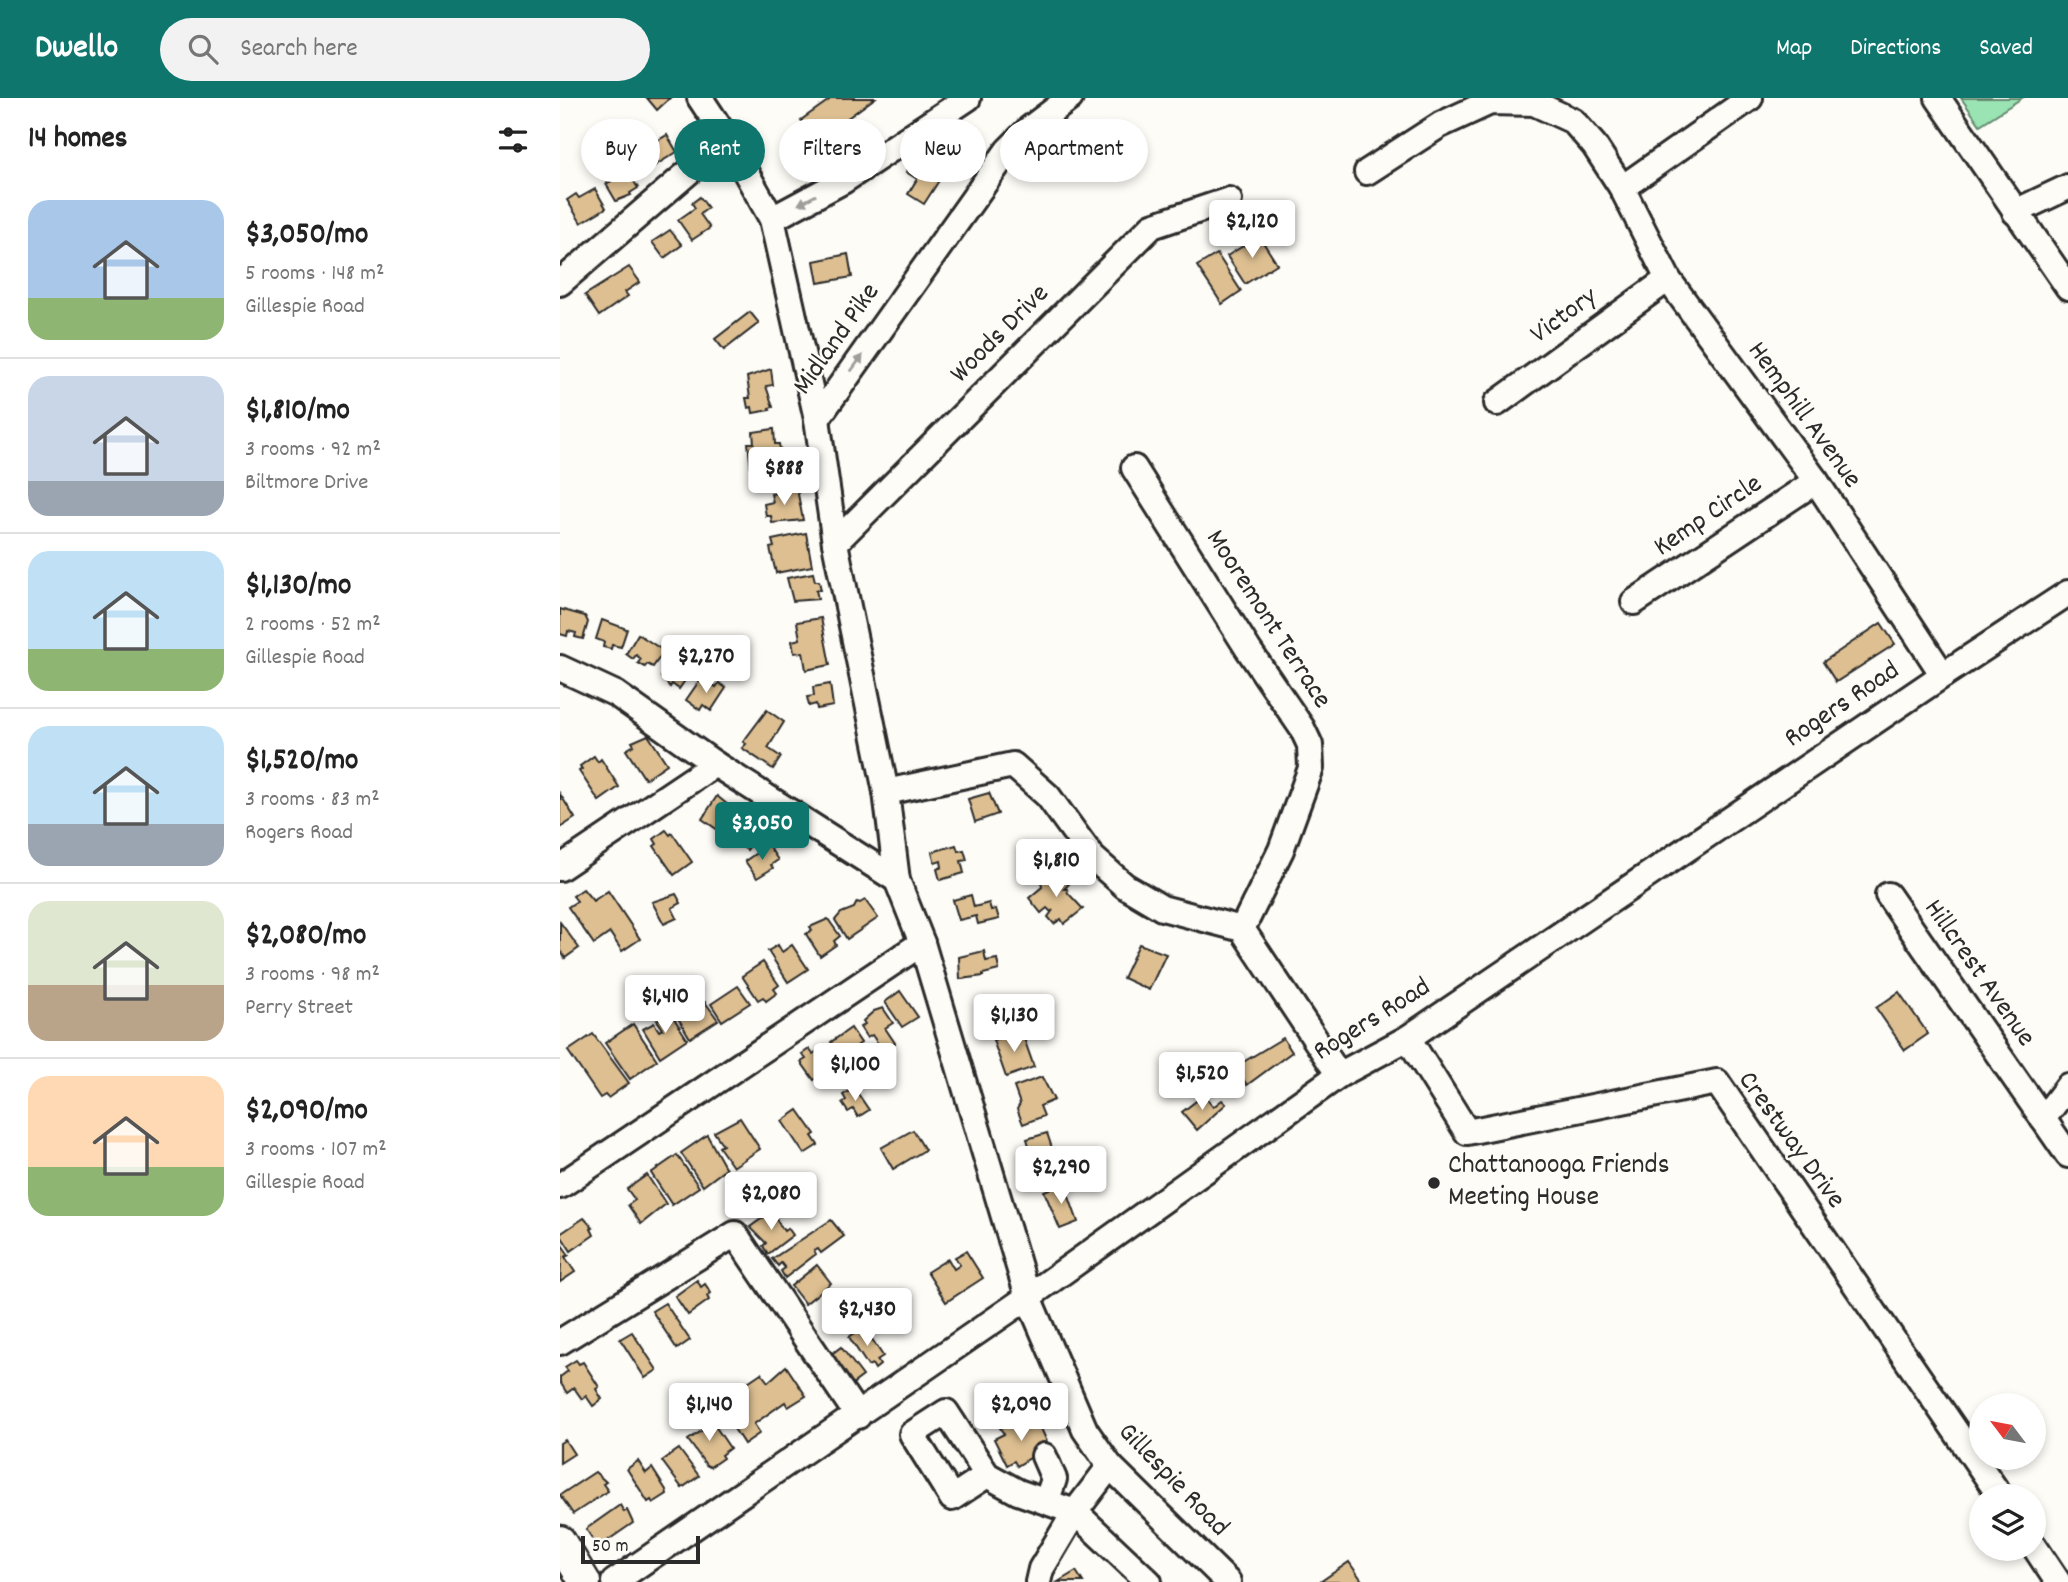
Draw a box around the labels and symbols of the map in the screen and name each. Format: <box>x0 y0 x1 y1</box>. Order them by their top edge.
one-way arrow <box>797 195 817 206</box>
pin: $2,120 <box>1195 200 1309 260</box>
street label: Midland Pike <box>785 276 891 404</box>
street label: Woods Drive <box>942 276 1060 394</box>
street label: Victory <box>1523 279 1607 355</box>
street label: Hemphill Avenue <box>1736 334 1870 498</box>
one-way arrow <box>850 354 864 372</box>
pin: $888 <box>743 448 825 507</box>
street label: Kemp Circle <box>1647 466 1771 568</box>
street label: Mooremont Terrace <box>1194 523 1340 717</box>
pin: $2,270 <box>649 636 763 695</box>
street label: Rogers Road <box>1777 653 1909 759</box>
pin: $3,050 <box>705 802 819 862</box>
pin: $1,810 <box>999 840 1113 899</box>
street label: Hillcrest Avenue <box>1912 892 2044 1056</box>
street label: Rogers Road <box>1307 969 1439 1073</box>
pin: $1,410 <box>608 976 722 1035</box>
pin: $1,130 <box>957 995 1071 1054</box>
pin: $1,100 <box>798 1044 912 1103</box>
pin: $1,520 <box>1145 1052 1259 1112</box>
street label: Crestway Drive <box>1726 1064 1854 1218</box>
pin: $2,290 <box>1004 1146 1118 1206</box>
place label: Chattanooga Friends Meeting House <box>1448 1147 1669 1219</box>
pin: $2,080 <box>714 1172 828 1232</box>
marker: Chattanooga Friends Meeting House <box>1426 1175 1442 1191</box>
pin: $2,430 <box>810 1288 924 1348</box>
pin: $1,140 <box>652 1384 766 1443</box>
pin: $2,090 <box>964 1384 1078 1443</box>
north arrow <box>1969 1393 2046 1470</box>
street label: Gillespie Road <box>1107 1415 1237 1547</box>
scale bar <box>581 1533 700 1565</box>

